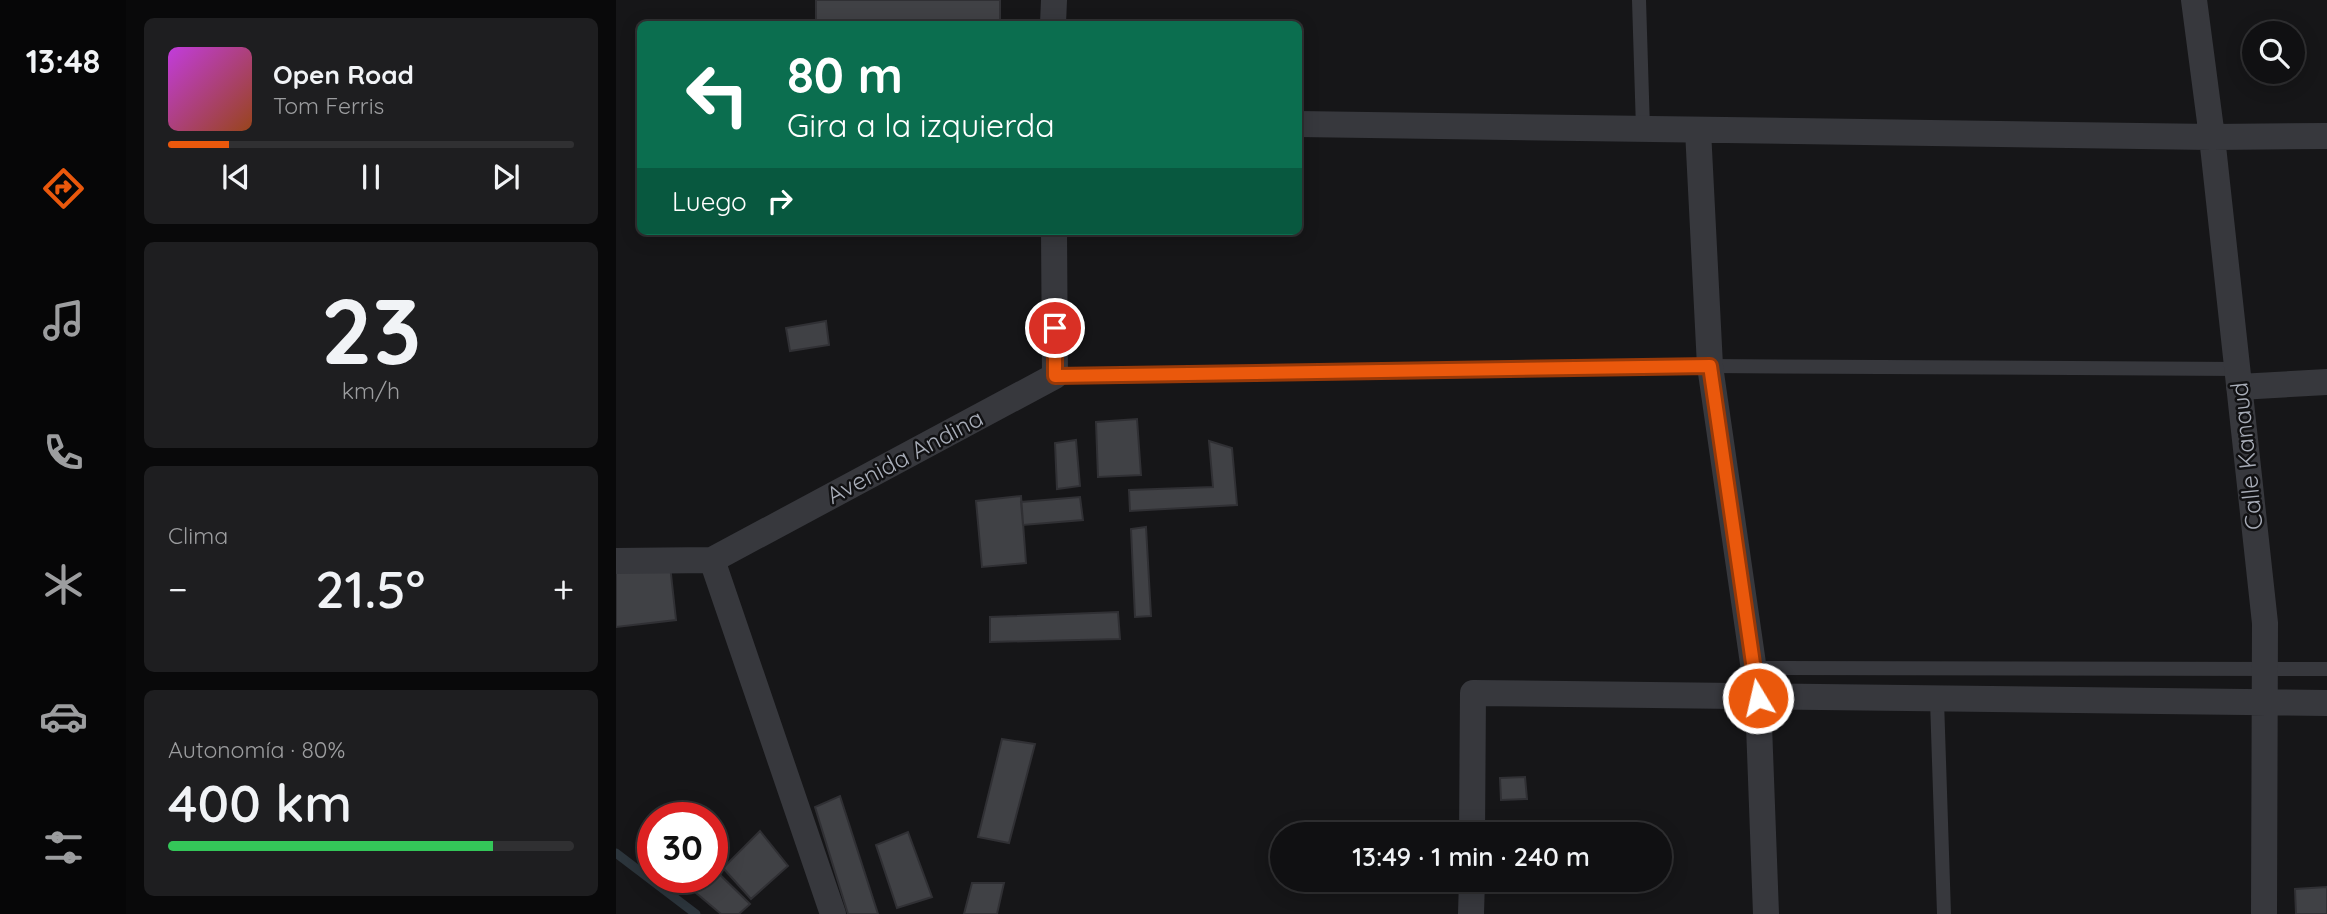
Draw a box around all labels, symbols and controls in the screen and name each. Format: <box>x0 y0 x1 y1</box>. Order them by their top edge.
map controls <box>2242 21 2305 84</box>
button: search <box>2242 21 2305 84</box>
text: 13:48 <box>26 41 100 81</box>
text: 80 m <box>787 44 903 105</box>
icon: left <box>672 49 763 140</box>
text: Open Road <box>273 58 414 91</box>
text: Tom Ferris <box>273 91 384 120</box>
text: Gira a la izquierda <box>787 105 1055 145</box>
icon: previous <box>217 158 255 196</box>
icon: pause <box>352 158 390 196</box>
icon: next <box>487 158 525 196</box>
icon: directions <box>39 164 88 213</box>
icon: right <box>761 182 799 220</box>
text: Luego <box>672 185 747 218</box>
text: 23 <box>321 273 421 387</box>
icon: music <box>39 296 88 345</box>
pin <box>1025 298 1085 358</box>
icon: arrive <box>1036 309 1074 347</box>
text: km/h <box>342 376 400 405</box>
street label: Calle Kanaud <box>2223 381 2269 531</box>
street label: Avenida Andina <box>821 402 988 510</box>
icon: phone <box>39 428 88 477</box>
text: Clima <box>168 521 228 550</box>
text: 21.5° <box>315 556 425 621</box>
icon: climate <box>39 560 88 609</box>
text: − <box>168 565 188 613</box>
text: + <box>553 565 574 613</box>
position arrow <box>1721 661 1795 735</box>
icon: car <box>39 692 88 741</box>
text: Autonomía · 80% <box>168 735 345 764</box>
text: 400 km <box>168 770 352 835</box>
speed limit sign: 30 <box>637 802 728 893</box>
icon: filters <box>39 823 88 872</box>
text: 13:49 · 1 min · 240 m <box>1352 840 1590 873</box>

